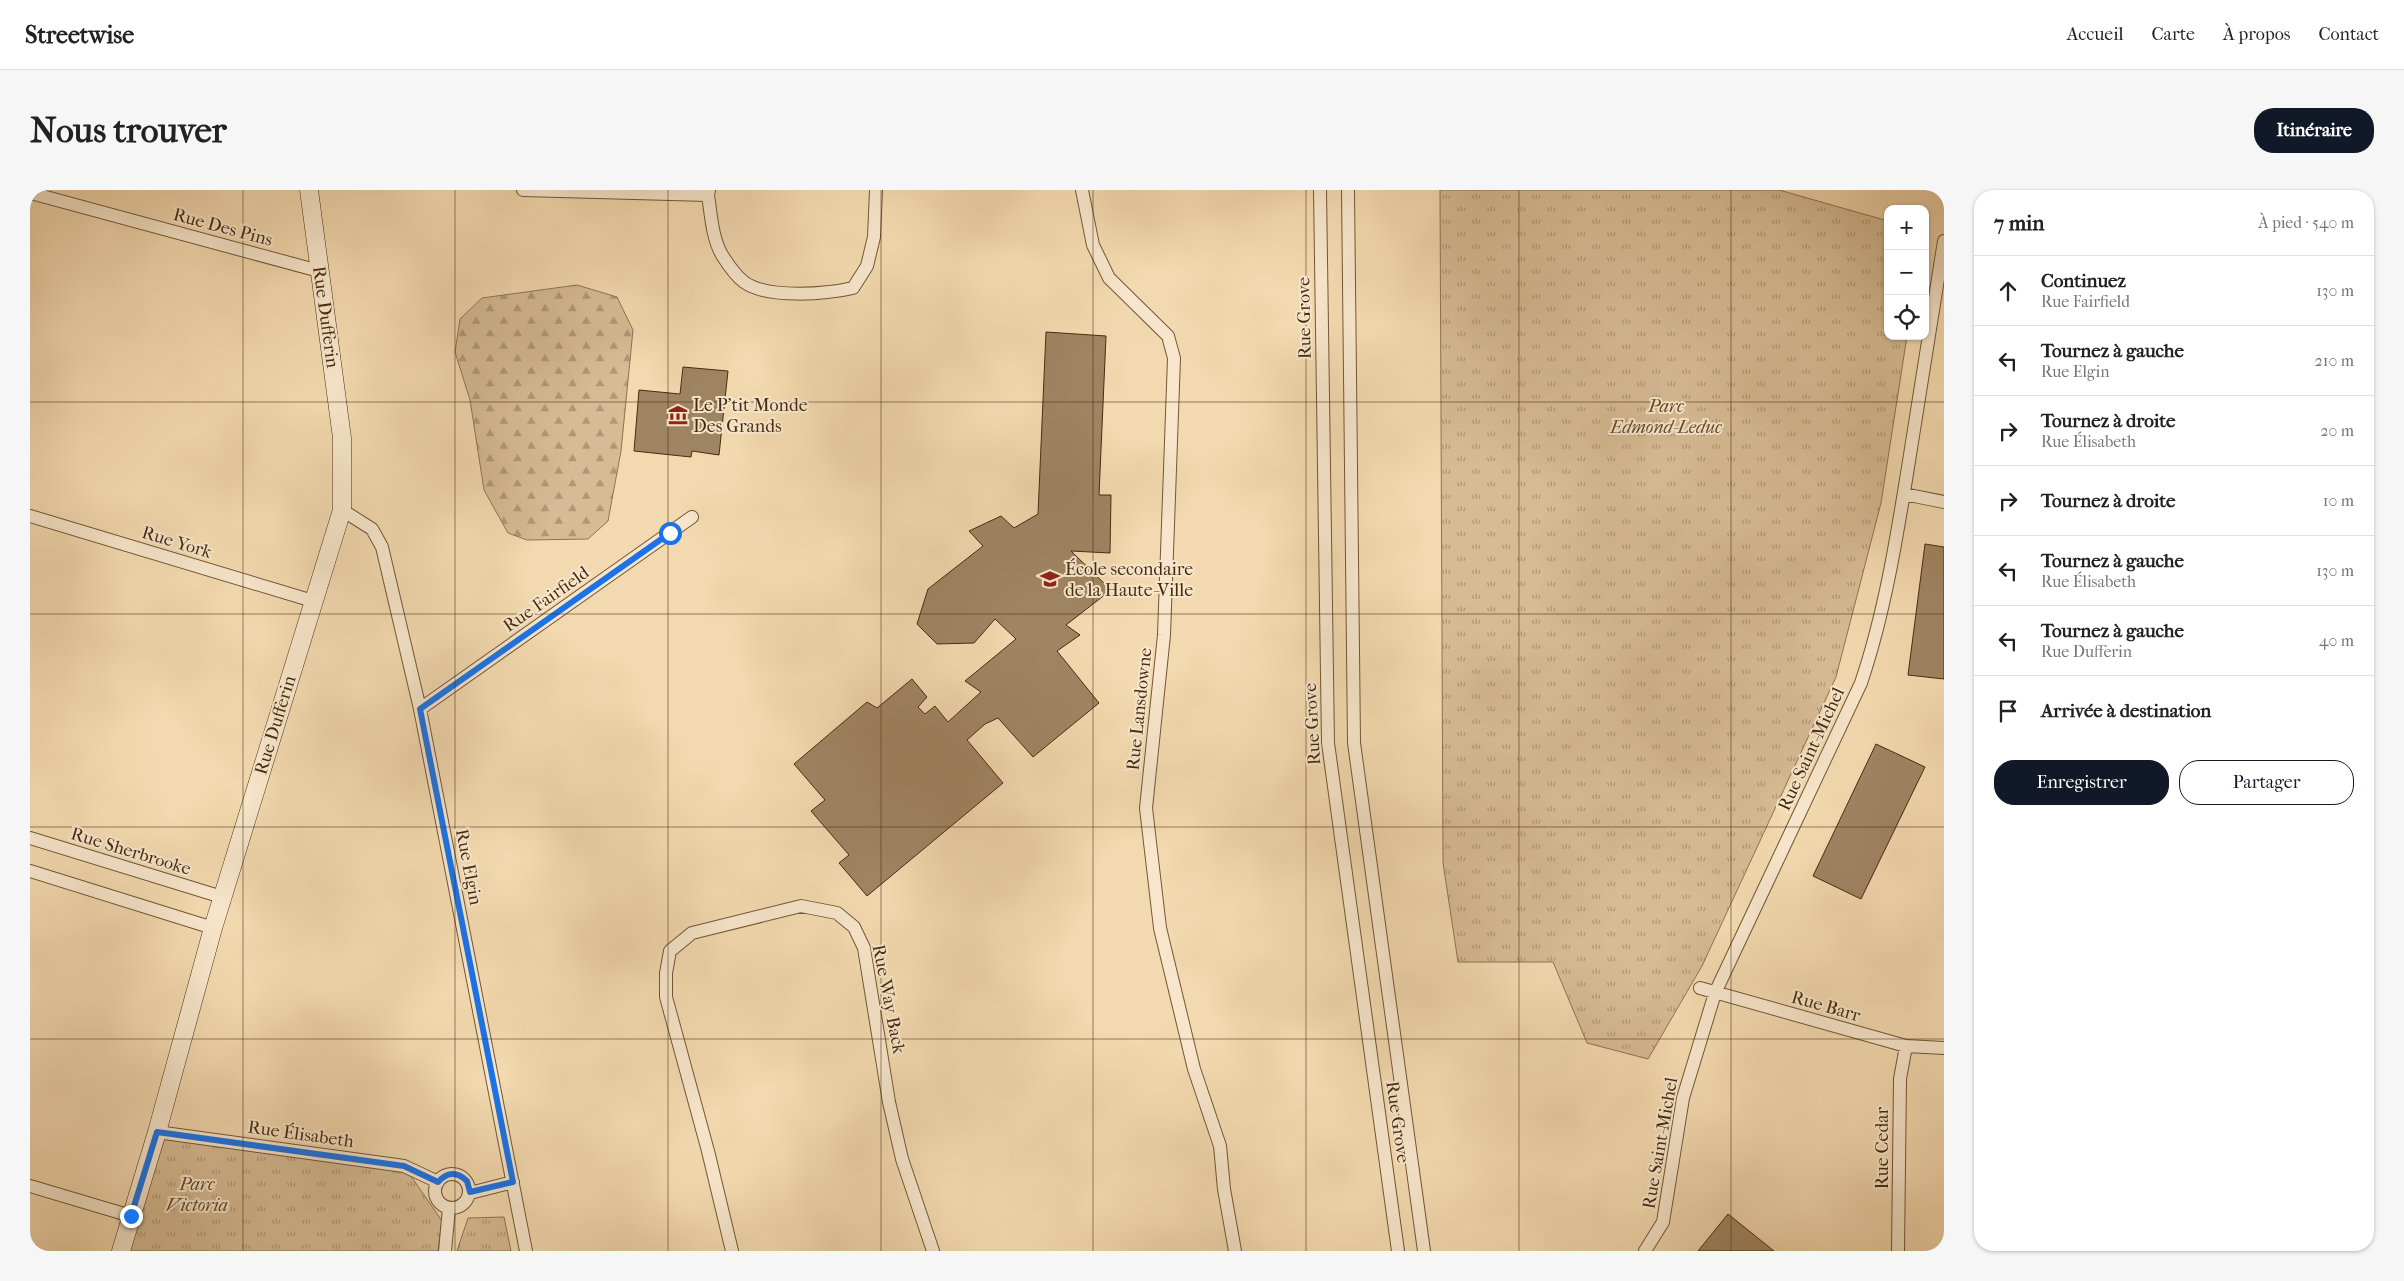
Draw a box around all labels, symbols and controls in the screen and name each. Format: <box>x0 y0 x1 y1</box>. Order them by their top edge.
text: Streetwise <box>25 21 134 49</box>
text: Accueil <box>2067 24 2124 45</box>
text: Carte <box>2152 24 2195 45</box>
text: À propos <box>2223 24 2290 45</box>
text: Contact <box>2318 24 2379 45</box>
button: Itinéraire <box>2254 108 2374 153</box>
text: Nous trouver <box>30 110 227 151</box>
street label: Rue Des Pins <box>171 204 275 251</box>
map controls <box>1884 205 1929 340</box>
button: + <box>1884 205 1929 250</box>
text: 7 min <box>1994 211 2045 235</box>
text: À pied · 540 m <box>2258 213 2354 232</box>
button: − <box>1884 250 1929 295</box>
street label: Rue Dufferin <box>308 265 343 370</box>
text: Continuez <box>2041 270 2126 292</box>
street label: Rue Grove <box>1293 277 1316 359</box>
icon: ahead <box>1994 277 2022 305</box>
text: 130 m <box>2316 281 2354 300</box>
text: Rue Fairfield <box>2041 292 2130 311</box>
button: locate <box>1884 295 1929 340</box>
text: Tournez à gauche <box>2041 340 2184 362</box>
icon: left <box>1994 347 2022 375</box>
text: 210 m <box>2315 351 2354 370</box>
text: Rue Elgin <box>2041 362 2109 381</box>
place label: Le P’tit Monde Des Grands <box>693 395 808 437</box>
park label: Parc Edmond-Leduc <box>1609 396 1723 438</box>
museum icon: Le P’tit Monde Des Grands <box>667 404 689 426</box>
text: Tournez à droite <box>2041 410 2175 432</box>
icon: right <box>1994 417 2022 445</box>
text: 20 m <box>2320 421 2354 440</box>
text: Rue Élisabeth <box>2041 432 2136 451</box>
icon: right <box>1994 487 2022 515</box>
text: Tournez à droite <box>2041 490 2175 512</box>
text: 10 m <box>2323 491 2354 510</box>
street label: Rue York <box>139 522 215 563</box>
route start <box>659 522 682 545</box>
text: Tournez à gauche <box>2041 550 2184 572</box>
icon: left <box>1994 557 2022 585</box>
place label: École secondaire de la Haute-Ville <box>1065 558 1193 601</box>
text: 130 m <box>2316 561 2354 580</box>
street label: Rue Fairfield <box>499 562 593 637</box>
school or university icon: École secondaire de la Haute-Ville <box>1039 568 1061 590</box>
text: Rue Élisabeth <box>2041 572 2136 591</box>
text: Tournez à gauche <box>2041 620 2184 642</box>
icon: left <box>1994 627 2022 655</box>
text: 40 m <box>2319 631 2354 650</box>
text: Rue Dufferin <box>2041 642 2132 661</box>
street label: Rue Lansdowne <box>1123 647 1156 771</box>
street label: Rue Dufferin <box>250 673 301 777</box>
street label: Rue Grove <box>1300 682 1325 766</box>
street label: Rue Saint-Michel <box>1774 684 1849 814</box>
icon: arrive <box>1994 697 2022 725</box>
text: Arrivée à destination <box>2041 700 2211 722</box>
button: Enregistrer <box>1994 760 2169 805</box>
button: Partager <box>2179 760 2354 805</box>
street label: Rue Sherbrooke <box>68 823 193 880</box>
street label: Rue Elgin <box>451 827 486 907</box>
street label: Rue Way Back <box>868 943 910 1056</box>
street label: Rue Barr <box>1789 987 1863 1026</box>
street label: Rue Saint-Michel <box>1639 1076 1682 1211</box>
street label: Rue Grove <box>1381 1080 1414 1164</box>
street label: Rue Cedar <box>1872 1106 1893 1189</box>
street label: Rue Élisabeth <box>247 1116 355 1152</box>
park label: Parc Victoria <box>166 1174 228 1216</box>
route end <box>120 1205 143 1228</box>

